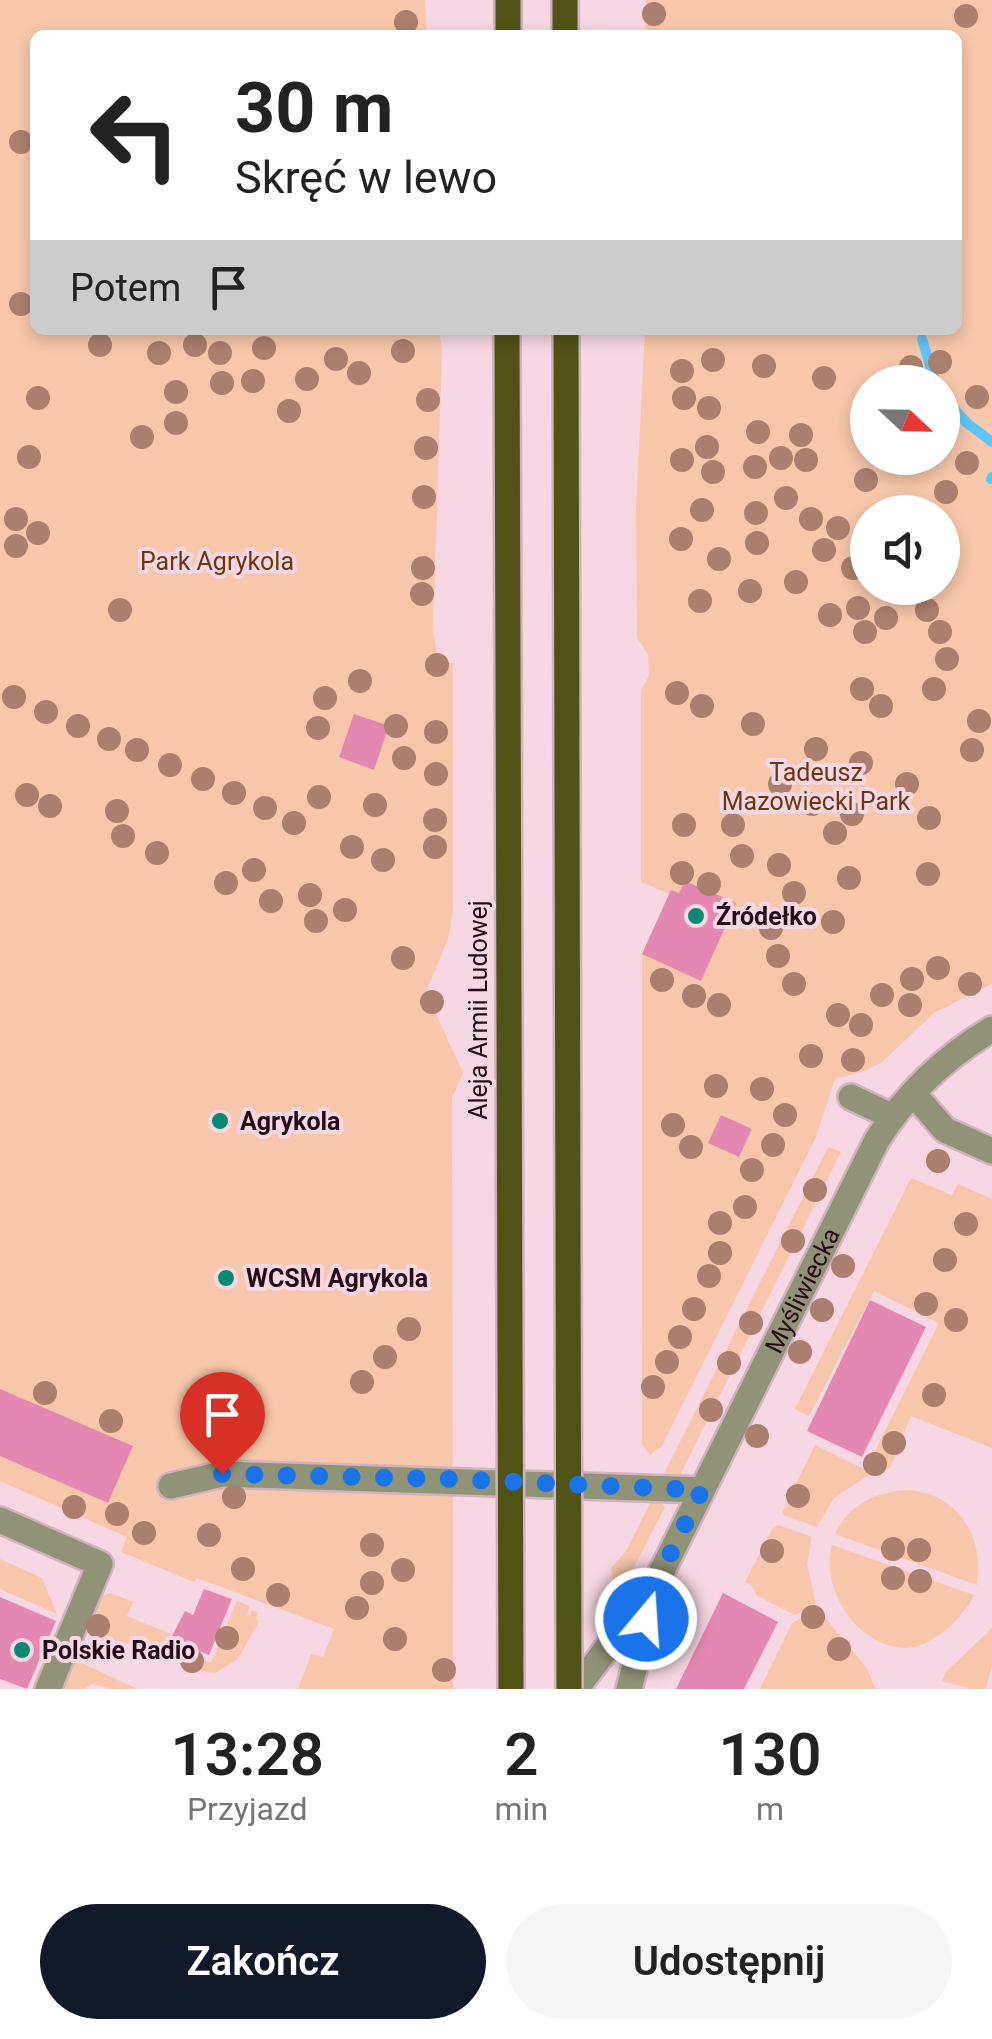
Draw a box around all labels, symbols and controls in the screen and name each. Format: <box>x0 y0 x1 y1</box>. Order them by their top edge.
text: 30 m <box>235 67 393 149</box>
icon: left <box>70 70 200 200</box>
text: Skręć w lewo <box>235 151 497 204</box>
icon: arrive <box>201 260 256 315</box>
text: Potem <box>70 266 181 310</box>
north arrow <box>850 365 960 475</box>
map controls <box>850 365 960 605</box>
button: sound <box>850 495 960 605</box>
park label: Park Agrykola <box>140 547 294 576</box>
park label: Tadeusz Mazowiecki Park <box>722 758 911 816</box>
street label: Aleja Armii Ludowej <box>464 900 493 1120</box>
place label: Źródełko <box>716 902 817 931</box>
marker: Źródełko <box>685 905 707 927</box>
place label: Agrykola <box>240 1107 341 1136</box>
marker: Agrykola <box>209 1110 231 1132</box>
street label: Myśliwiecka <box>759 1223 845 1358</box>
place label: WCSM Agrykola <box>246 1264 428 1293</box>
marker: WCSM Agrykola <box>215 1267 237 1289</box>
pin <box>180 1372 265 1475</box>
icon: arrive <box>195 1387 250 1442</box>
position arrow <box>594 1567 698 1671</box>
place label: Polskie Radio <box>42 1636 195 1665</box>
marker: Polskie Radio <box>11 1639 33 1661</box>
text: 13:28 <box>171 1719 324 1790</box>
text: 2 <box>504 1719 538 1790</box>
text: 130 <box>719 1719 821 1790</box>
text: Przyjazd <box>187 1790 308 1828</box>
text: min <box>495 1790 548 1828</box>
text: m <box>756 1790 784 1828</box>
button: Zakończ <box>40 1904 486 2019</box>
button: Udostępnij <box>506 1904 952 2019</box>

